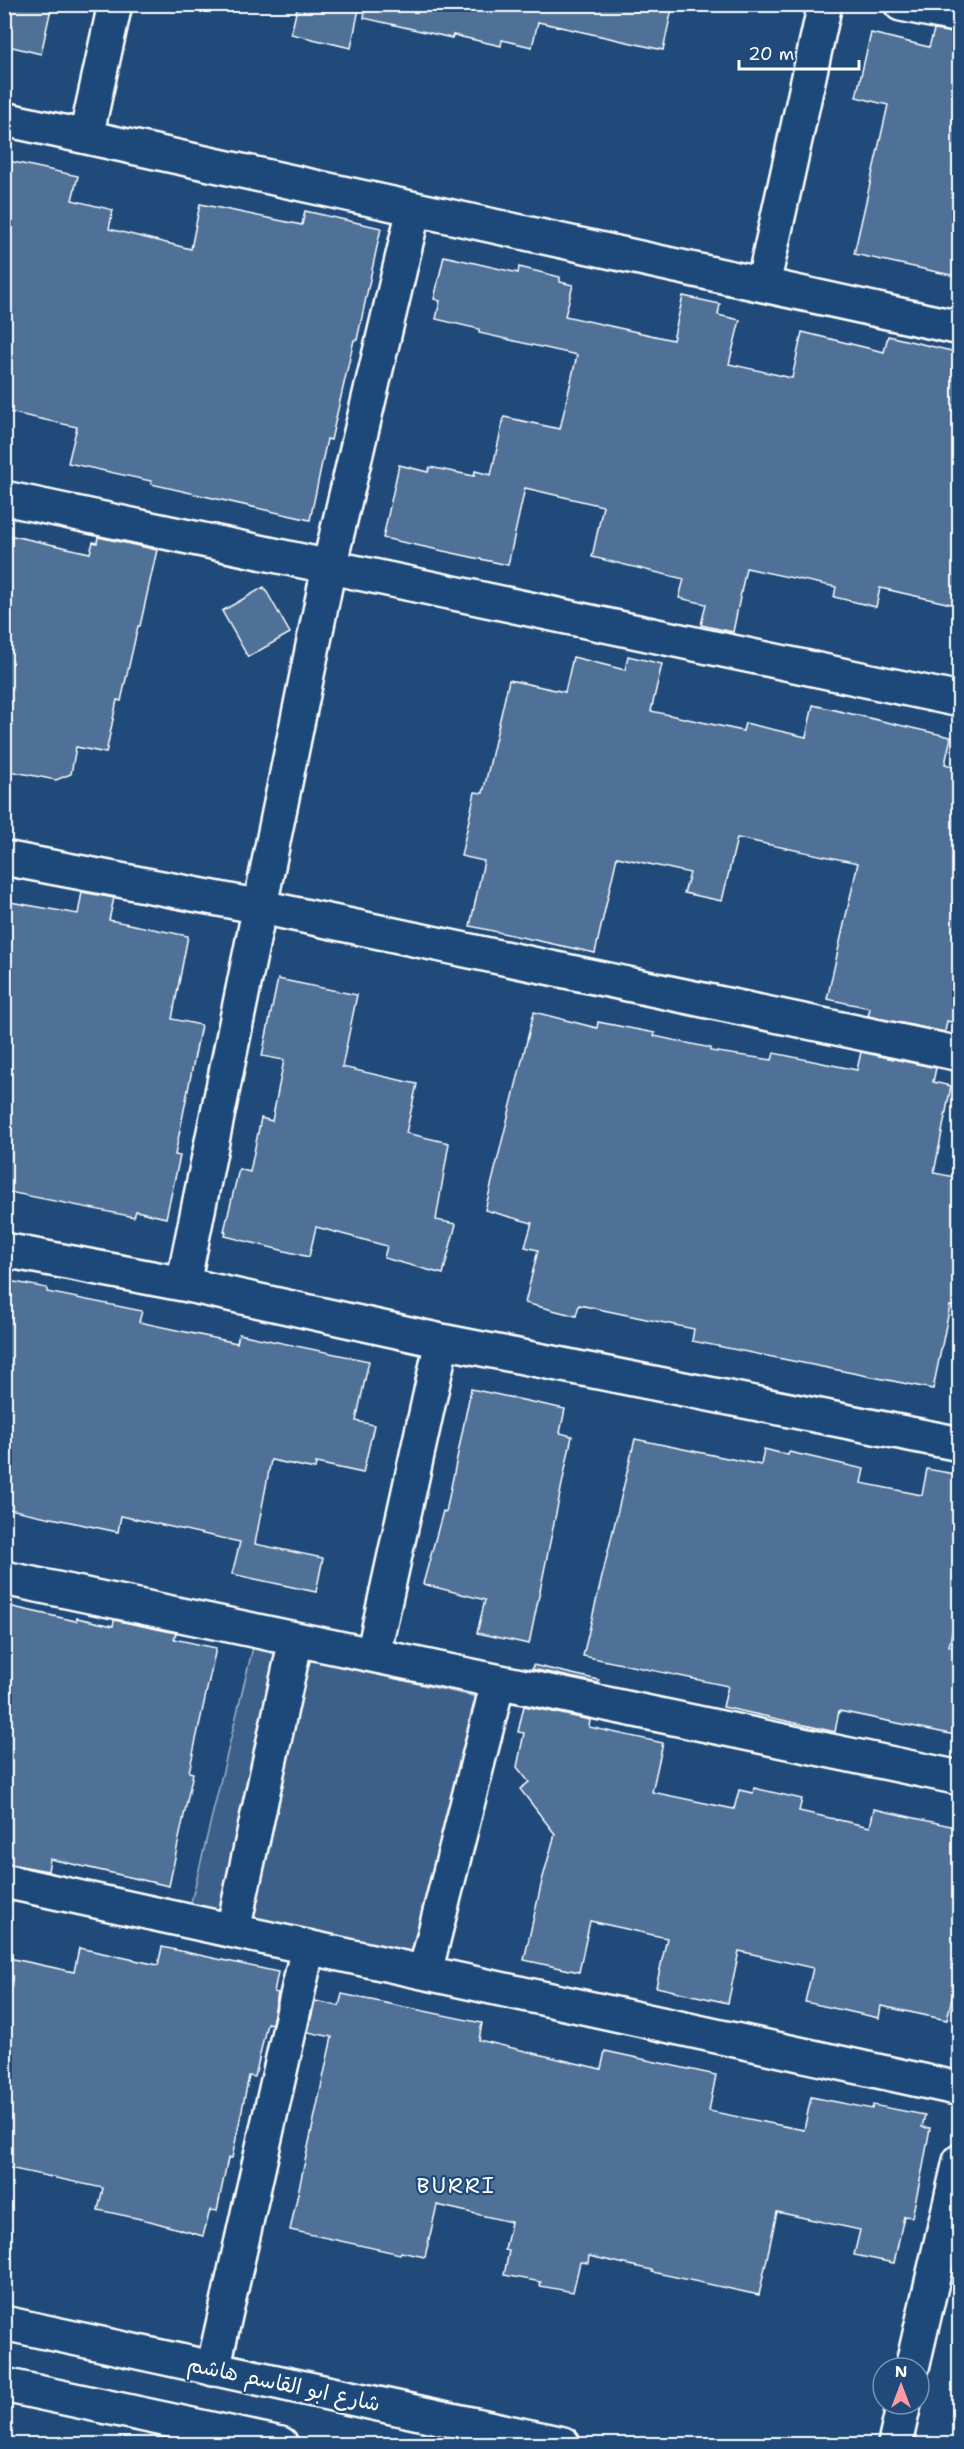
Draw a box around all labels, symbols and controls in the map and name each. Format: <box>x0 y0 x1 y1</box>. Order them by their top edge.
scale bar <box>739 33 859 71</box>
text: 20 m <box>748 42 794 66</box>
district label: BURRI <box>417 2171 495 2200</box>
street label: شارع ابو القاسم هاشم <box>185 2350 383 2420</box>
north arrow <box>871 2356 931 2416</box>
text: N <box>895 2361 907 2382</box>

